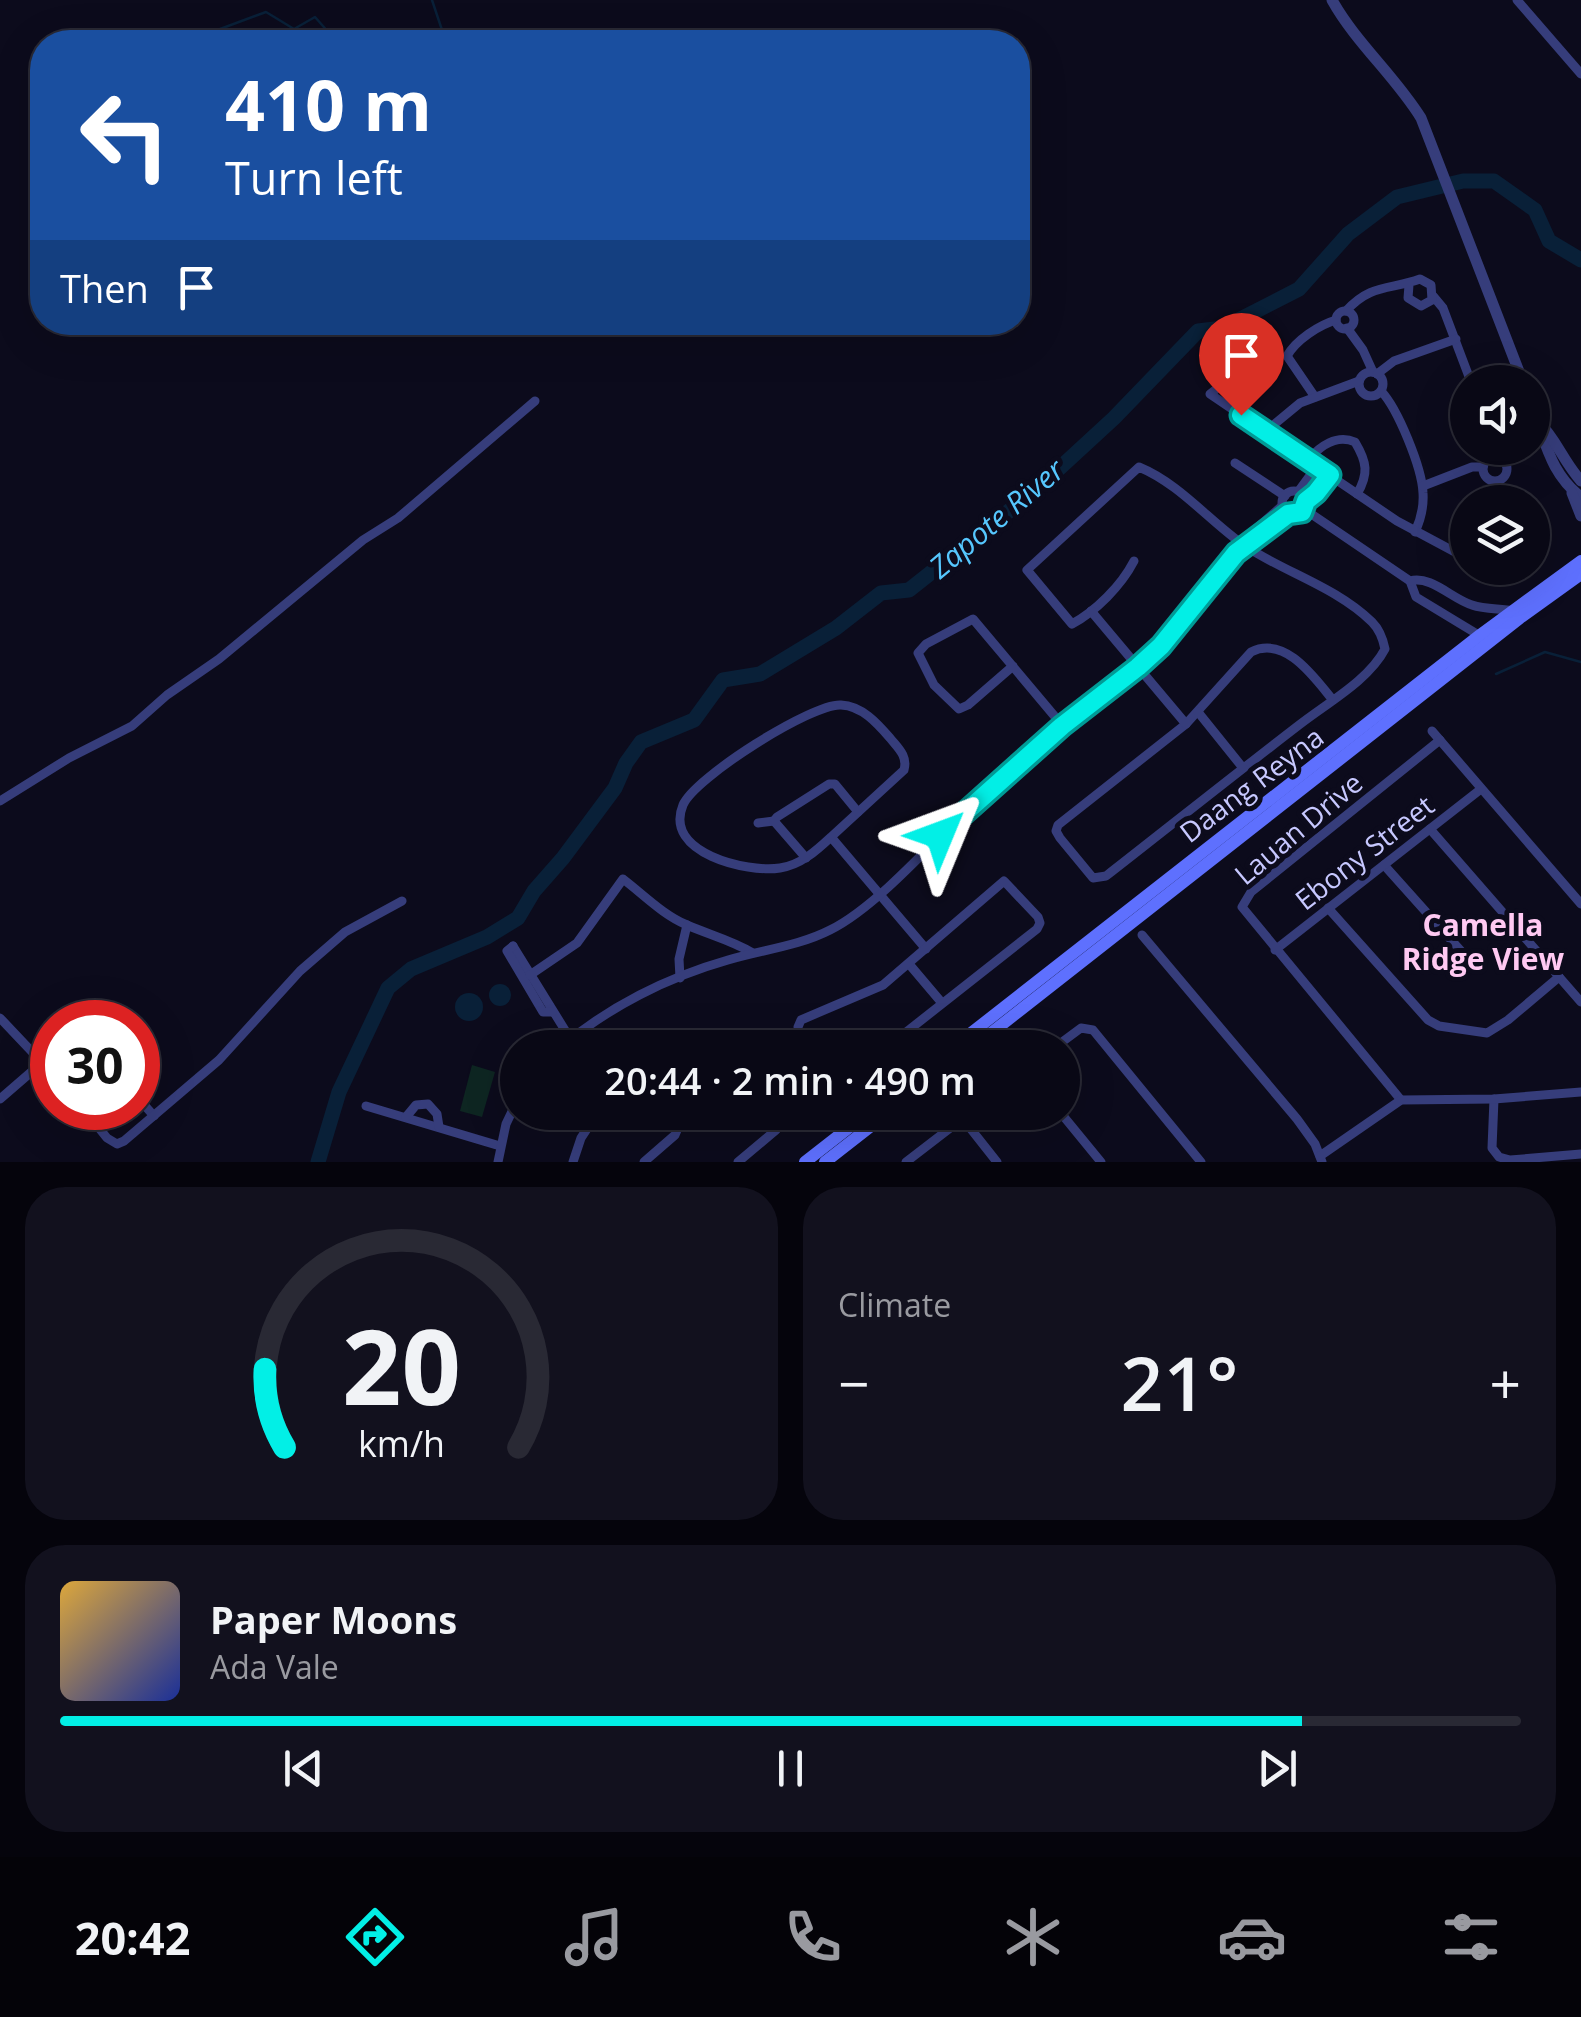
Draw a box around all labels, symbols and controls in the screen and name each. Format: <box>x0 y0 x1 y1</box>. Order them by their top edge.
text: 410 m <box>225 56 432 152</box>
icon: left <box>60 70 190 200</box>
text: Turn left <box>225 147 403 208</box>
icon: arrive <box>169 260 224 315</box>
text: Then <box>60 262 149 314</box>
pin <box>1199 313 1284 416</box>
icon: arrive <box>1214 328 1269 383</box>
map controls <box>1450 365 1550 585</box>
button: sound <box>1450 365 1550 465</box>
water label: Zapote River <box>919 449 1073 587</box>
button: layers <box>1450 485 1550 585</box>
street label: Daang Reyna <box>1171 717 1331 851</box>
street label: Lauan Drive <box>1226 763 1370 893</box>
position arrow <box>888 783 992 887</box>
street label: Ebony Street <box>1287 786 1441 918</box>
district label: Camella Ridge View <box>1402 904 1565 979</box>
speed limit sign: 30 <box>30 1000 160 1130</box>
text: 20:44 · 2 min · 490 m <box>604 1054 976 1106</box>
text: Climate <box>838 1283 951 1326</box>
text: 20 <box>342 1294 461 1435</box>
text: 21° <box>1121 1331 1238 1433</box>
text: − <box>838 1345 869 1420</box>
text: + <box>1490 1345 1521 1420</box>
text: km/h <box>358 1419 445 1467</box>
text: Paper Moons <box>210 1593 457 1645</box>
text: Ada Vale <box>210 1645 339 1688</box>
icon: previous <box>276 1741 331 1796</box>
icon: pause <box>763 1741 818 1796</box>
icon: next <box>1250 1741 1305 1796</box>
icon: directions <box>340 1902 410 1972</box>
icon: music <box>559 1902 629 1972</box>
icon: phone <box>778 1902 848 1972</box>
icon: climate <box>998 1902 1068 1972</box>
icon: car <box>1217 1902 1287 1972</box>
icon: filters <box>1436 1902 1506 1972</box>
text: 20:42 <box>75 1907 190 1968</box>

